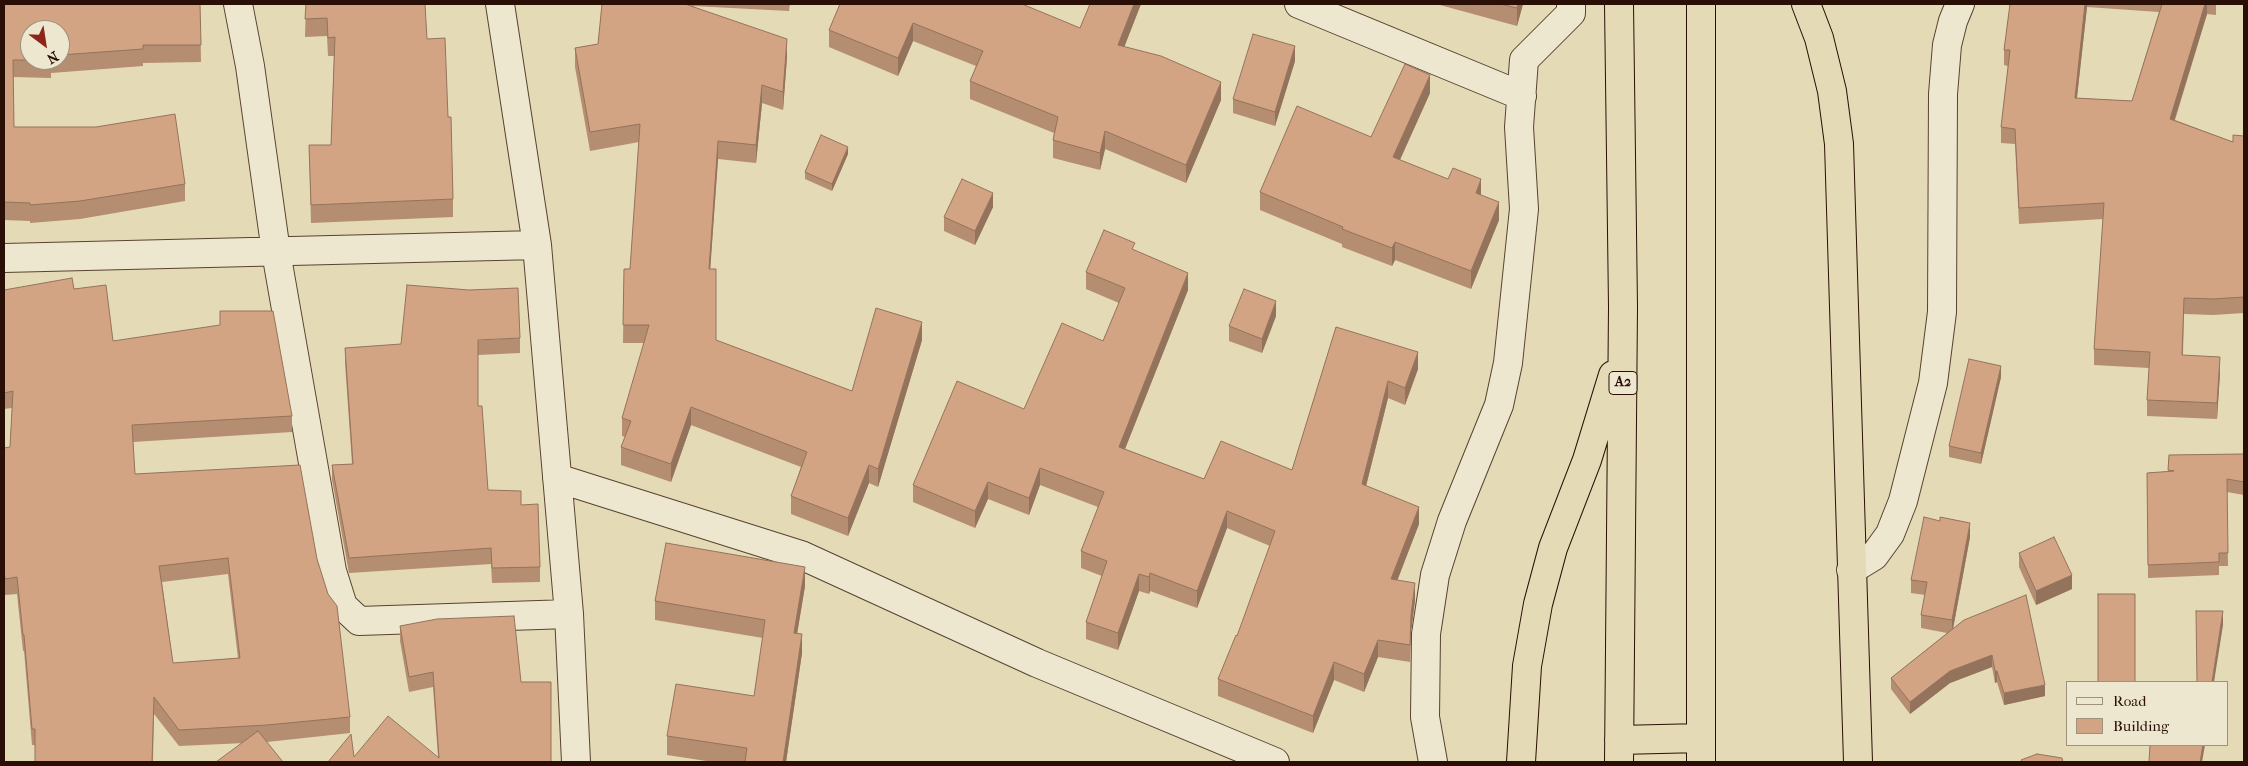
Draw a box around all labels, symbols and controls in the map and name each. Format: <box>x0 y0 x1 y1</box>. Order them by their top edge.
north arrow <box>20 20 70 70</box>
text: N <box>44 47 61 67</box>
road number: A2 <box>1609 372 1637 394</box>
legend <box>2066 681 2228 746</box>
text: Road <box>2113 692 2146 710</box>
text: Building <box>2113 717 2169 735</box>

